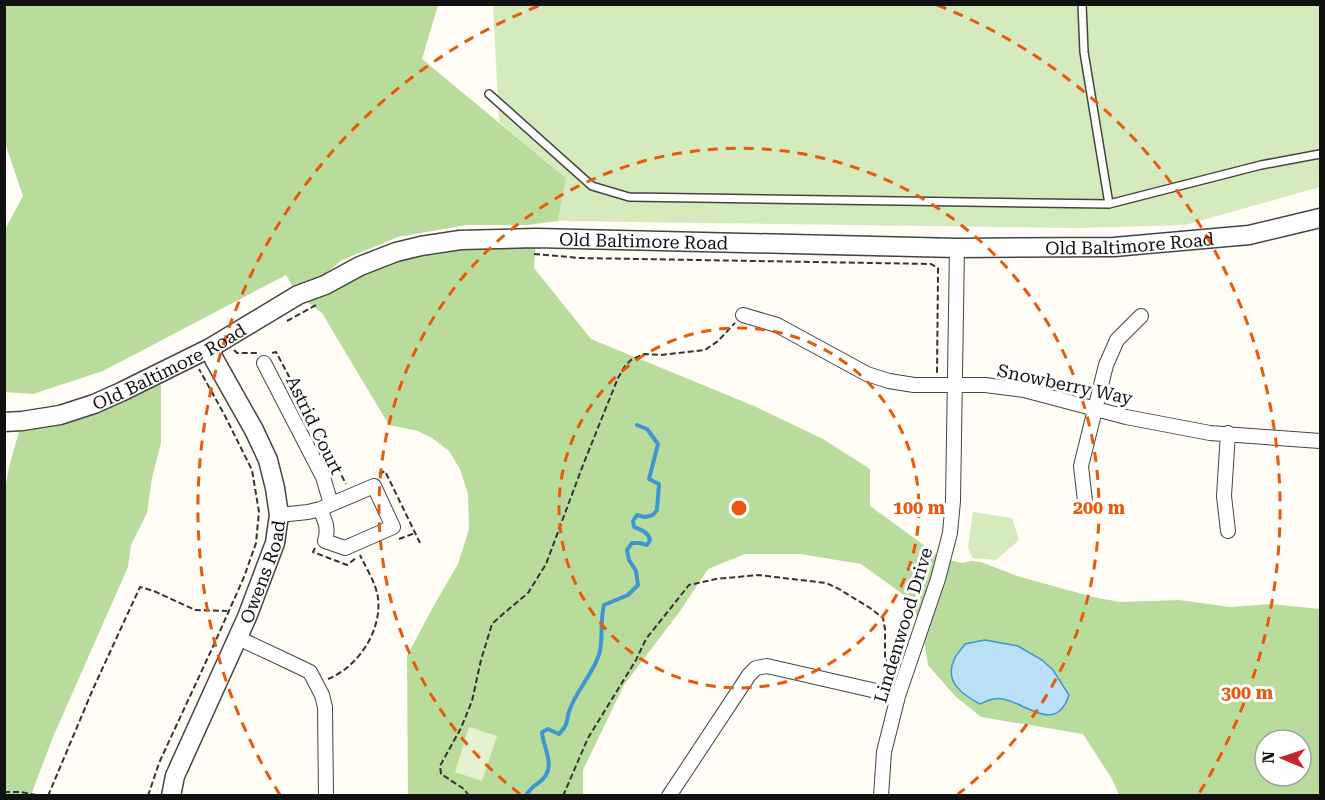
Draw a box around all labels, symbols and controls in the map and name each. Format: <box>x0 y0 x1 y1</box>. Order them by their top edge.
street label: Old Baltimore Road <box>559 228 729 253</box>
street label: Old Baltimore Road <box>1045 228 1215 258</box>
street label: Old Baltimore Road <box>89 318 250 414</box>
street label: Snowberry Way <box>995 359 1135 409</box>
street label: Astrid Court <box>282 372 348 478</box>
text: 100 m <box>893 497 946 518</box>
text: 200 m <box>1073 497 1126 518</box>
centre of rings <box>729 498 749 518</box>
street label: Owens Road <box>235 518 289 626</box>
street label: Lindenwood Drive <box>869 545 937 705</box>
text: 300 m <box>1221 682 1274 703</box>
north arrow <box>1253 728 1313 788</box>
text: N <box>1259 751 1278 764</box>

